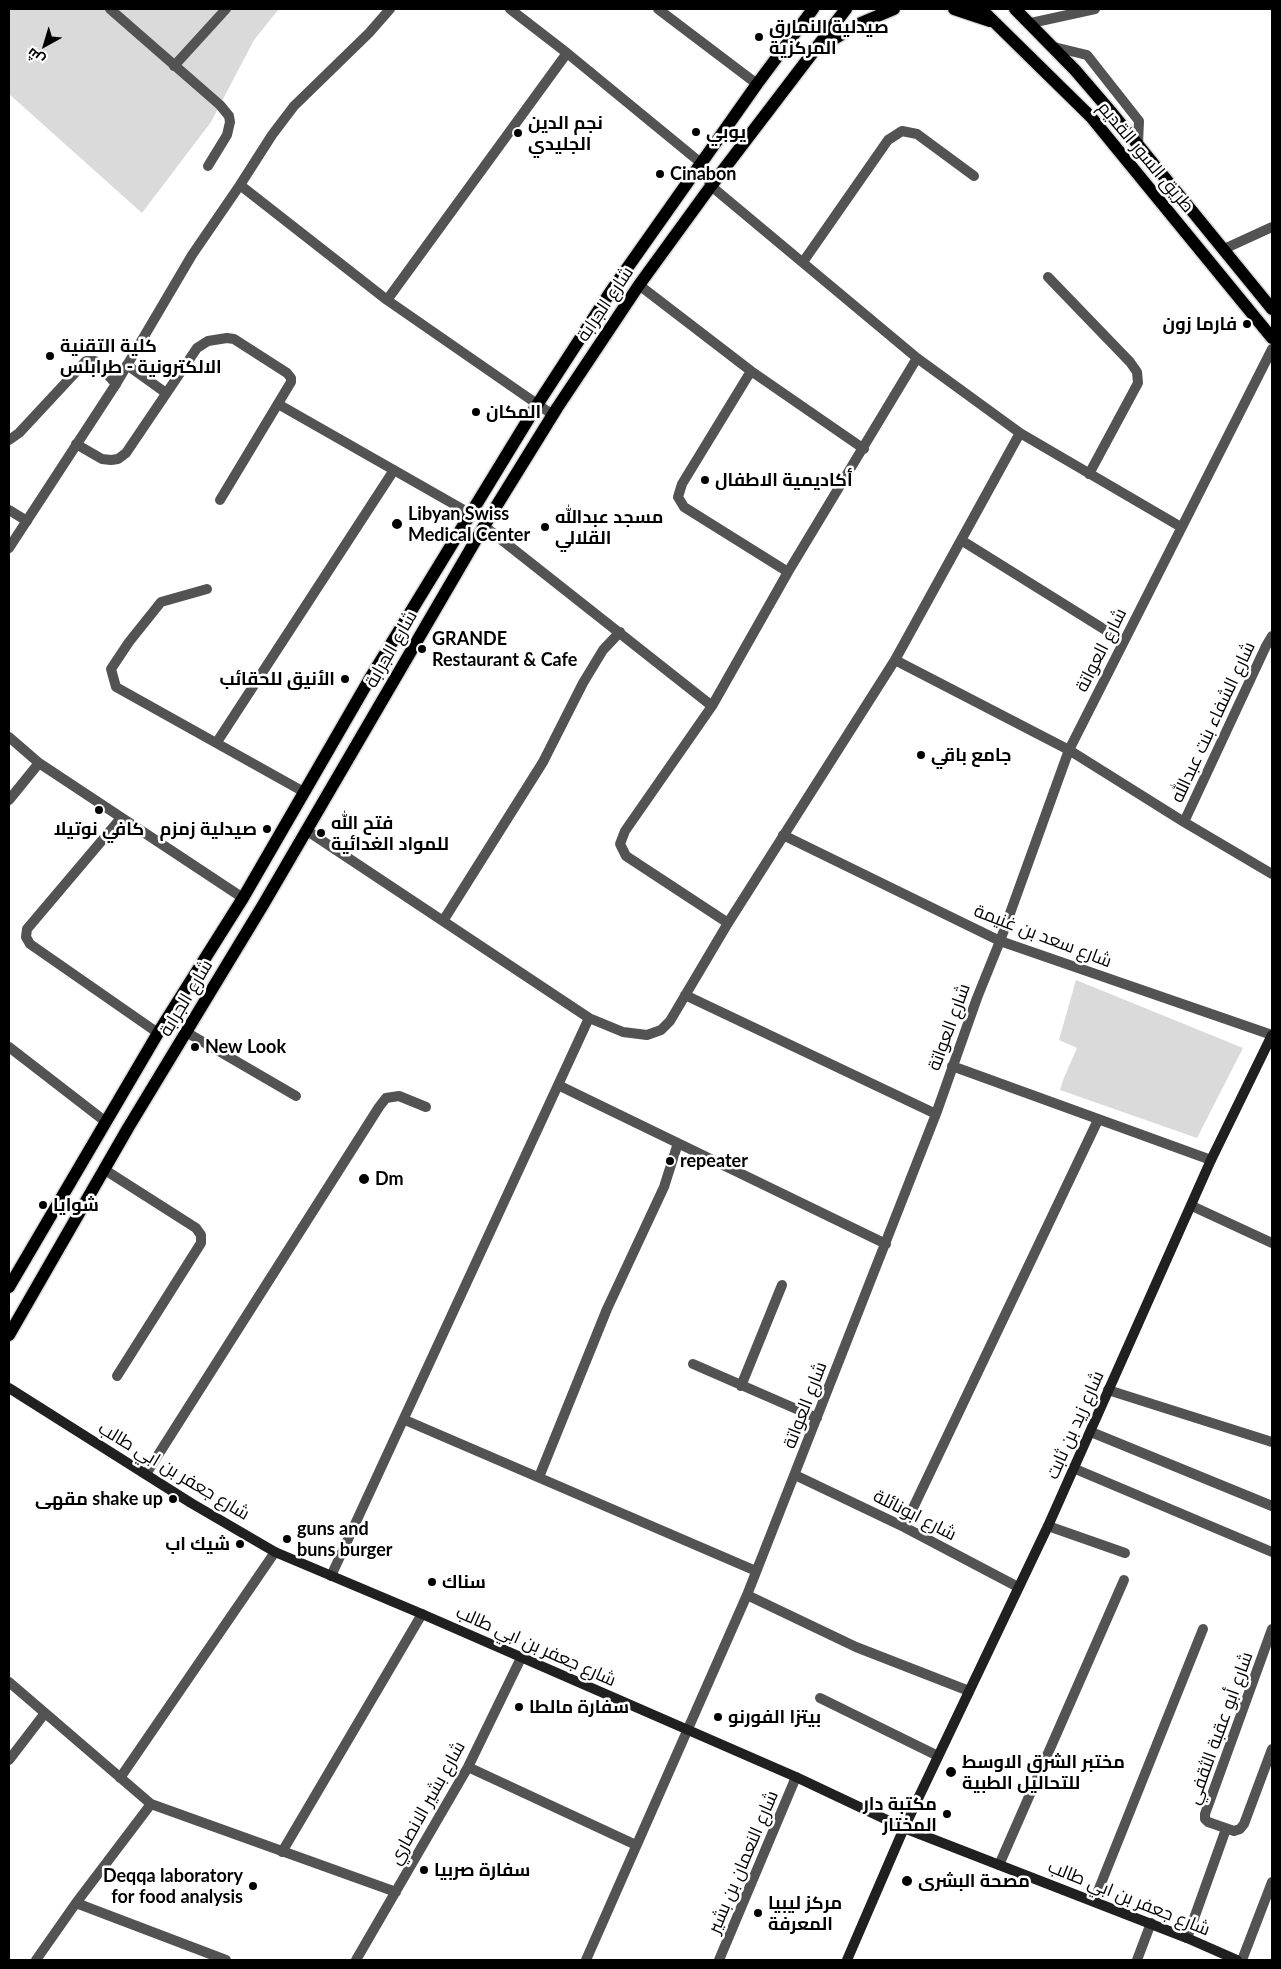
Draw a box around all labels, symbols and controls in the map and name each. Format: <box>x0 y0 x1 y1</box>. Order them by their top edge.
place label: صيدلية النمارق المركزية <box>769 16 889 58</box>
north arrow <box>20 20 70 70</box>
marker: صيدلية النمارق المركزية <box>753 31 765 43</box>
text: ش <box>23 45 48 69</box>
street label: طريق السور القديم <box>1093 97 1199 217</box>
place label: نجم الدين الجليدي <box>528 112 603 154</box>
place label: يوبي <box>706 121 746 143</box>
marker: يوبي <box>690 126 702 138</box>
marker: نجم الدين الجليدي <box>512 127 524 139</box>
place label: Cinabon <box>670 163 736 185</box>
marker: Cinabon <box>654 168 666 180</box>
street label: شارع الجرابة <box>572 262 638 346</box>
place label: فارما زون <box>1163 313 1237 335</box>
marker: فارما زون <box>1241 318 1253 330</box>
place label: كلية التقنية الالكترونية - طرابلس <box>60 335 222 378</box>
marker: كلية التقنية الالكترونية - طرابلس <box>44 350 56 362</box>
place label: المكان <box>486 401 541 423</box>
marker: المكان <box>470 406 482 418</box>
place label: أكاديمية الاطفال <box>715 469 853 491</box>
marker: أكاديمية الاطفال <box>699 474 711 486</box>
place label: Libyan Swiss Medical Center <box>408 503 530 546</box>
place label: مسجد عبدالله القلالي <box>555 506 663 548</box>
marker: Libyan Swiss Medical Center <box>390 517 404 531</box>
marker: مسجد عبدالله القلالي <box>539 521 551 533</box>
street label: شارع العواتة <box>1071 604 1131 696</box>
street label: شارع الجرابة <box>360 607 422 691</box>
place label: GRANDE Restaurant & Cafe <box>432 628 577 670</box>
street label: شارع الشفاء بنت عبدالله <box>1166 638 1260 806</box>
marker: GRANDE Restaurant & Cafe <box>416 643 428 655</box>
place label: الأنيق للحقائب <box>220 668 335 690</box>
marker: الأنيق للحقائب <box>339 673 351 685</box>
place label: جامع باقي <box>931 744 1011 766</box>
marker: جامع باقي <box>915 749 927 761</box>
marker: كافي نوتيلا <box>93 804 105 816</box>
place label: فتح الله للمواد الغدائية <box>331 812 449 854</box>
place label: كافي نوتيلا <box>54 818 144 840</box>
place label: صيدلية زمزم <box>159 818 257 840</box>
marker: صيدلية زمزم <box>261 823 273 835</box>
marker: فتح الله للمواد الغدائية <box>315 827 327 839</box>
street label: شارع سعد بن غنيمة <box>971 900 1115 972</box>
street label: شارع الجرابة <box>155 956 217 1040</box>
street label: شارع العواتة <box>923 980 975 1074</box>
place label: New Look <box>205 1036 286 1058</box>
marker: New Look <box>189 1041 201 1053</box>
place label: repeater <box>680 1150 748 1172</box>
marker: repeater <box>664 1155 676 1167</box>
place label: Dm <box>375 1168 404 1190</box>
marker: Dm <box>357 1172 371 1186</box>
place label: شوايا <box>53 1194 99 1216</box>
marker: شوايا <box>37 1199 49 1211</box>
street label: شارع العواتة <box>779 1359 831 1451</box>
street label: شارع زيد بن ثابت <box>1041 1367 1109 1483</box>
street label: شارع جعفر بن ابي طالب <box>94 1417 254 1525</box>
street label: شارع ابونائلة <box>870 1485 960 1545</box>
place label: مقهى shake up <box>35 1488 163 1510</box>
marker: مقهى shake up <box>167 1493 179 1505</box>
place label: guns and buns burger <box>297 1518 392 1560</box>
place label: شيك اب <box>165 1533 230 1555</box>
marker: guns and buns burger <box>281 1533 293 1545</box>
marker: شيك اب <box>234 1538 246 1550</box>
place label: سناك <box>442 1571 486 1593</box>
marker: سناك <box>426 1576 438 1588</box>
street label: شارع جعفر بن ابي طالب <box>453 1601 619 1691</box>
street label: شارع أبو عقبة الثقفي <box>1182 1649 1258 1807</box>
place label: سفارة مالطا <box>529 1696 629 1718</box>
marker: سفارة مالطا <box>513 1701 525 1713</box>
place label: بيتزا الفورنو <box>728 1706 821 1728</box>
marker: بيتزا الفورنو <box>712 1711 724 1723</box>
street label: شارع بشير الانصاري <box>384 1737 470 1869</box>
place label: مختبر الشرق الاوسط للتحاليل الطبية <box>962 1751 1125 1794</box>
marker: مختبر الشرق الاوسط للتحاليل الطبية <box>944 1765 958 1779</box>
street label: شارع النعمان بن بشير <box>703 1787 783 1937</box>
place label: مكتبة دار المختار <box>863 1793 937 1836</box>
marker: مكتبة دار المختار <box>941 1808 953 1820</box>
street label: شارع جعفر بن ابي طالب <box>1045 1856 1213 1940</box>
place label: سفارة صربيا <box>434 1859 530 1881</box>
marker: سفارة صربيا <box>418 1864 430 1876</box>
place label: Deqqa laboratory for food analysis <box>103 1865 243 1908</box>
place label: مصحة البشرى <box>918 1870 1030 1892</box>
marker: مصحة البشرى <box>900 1874 914 1888</box>
marker: Deqqa laboratory for food analysis <box>247 1880 259 1892</box>
place label: مركز ليبيا المعرفة <box>768 1892 842 1935</box>
marker: مركز ليبيا المعرفة <box>752 1907 764 1919</box>

